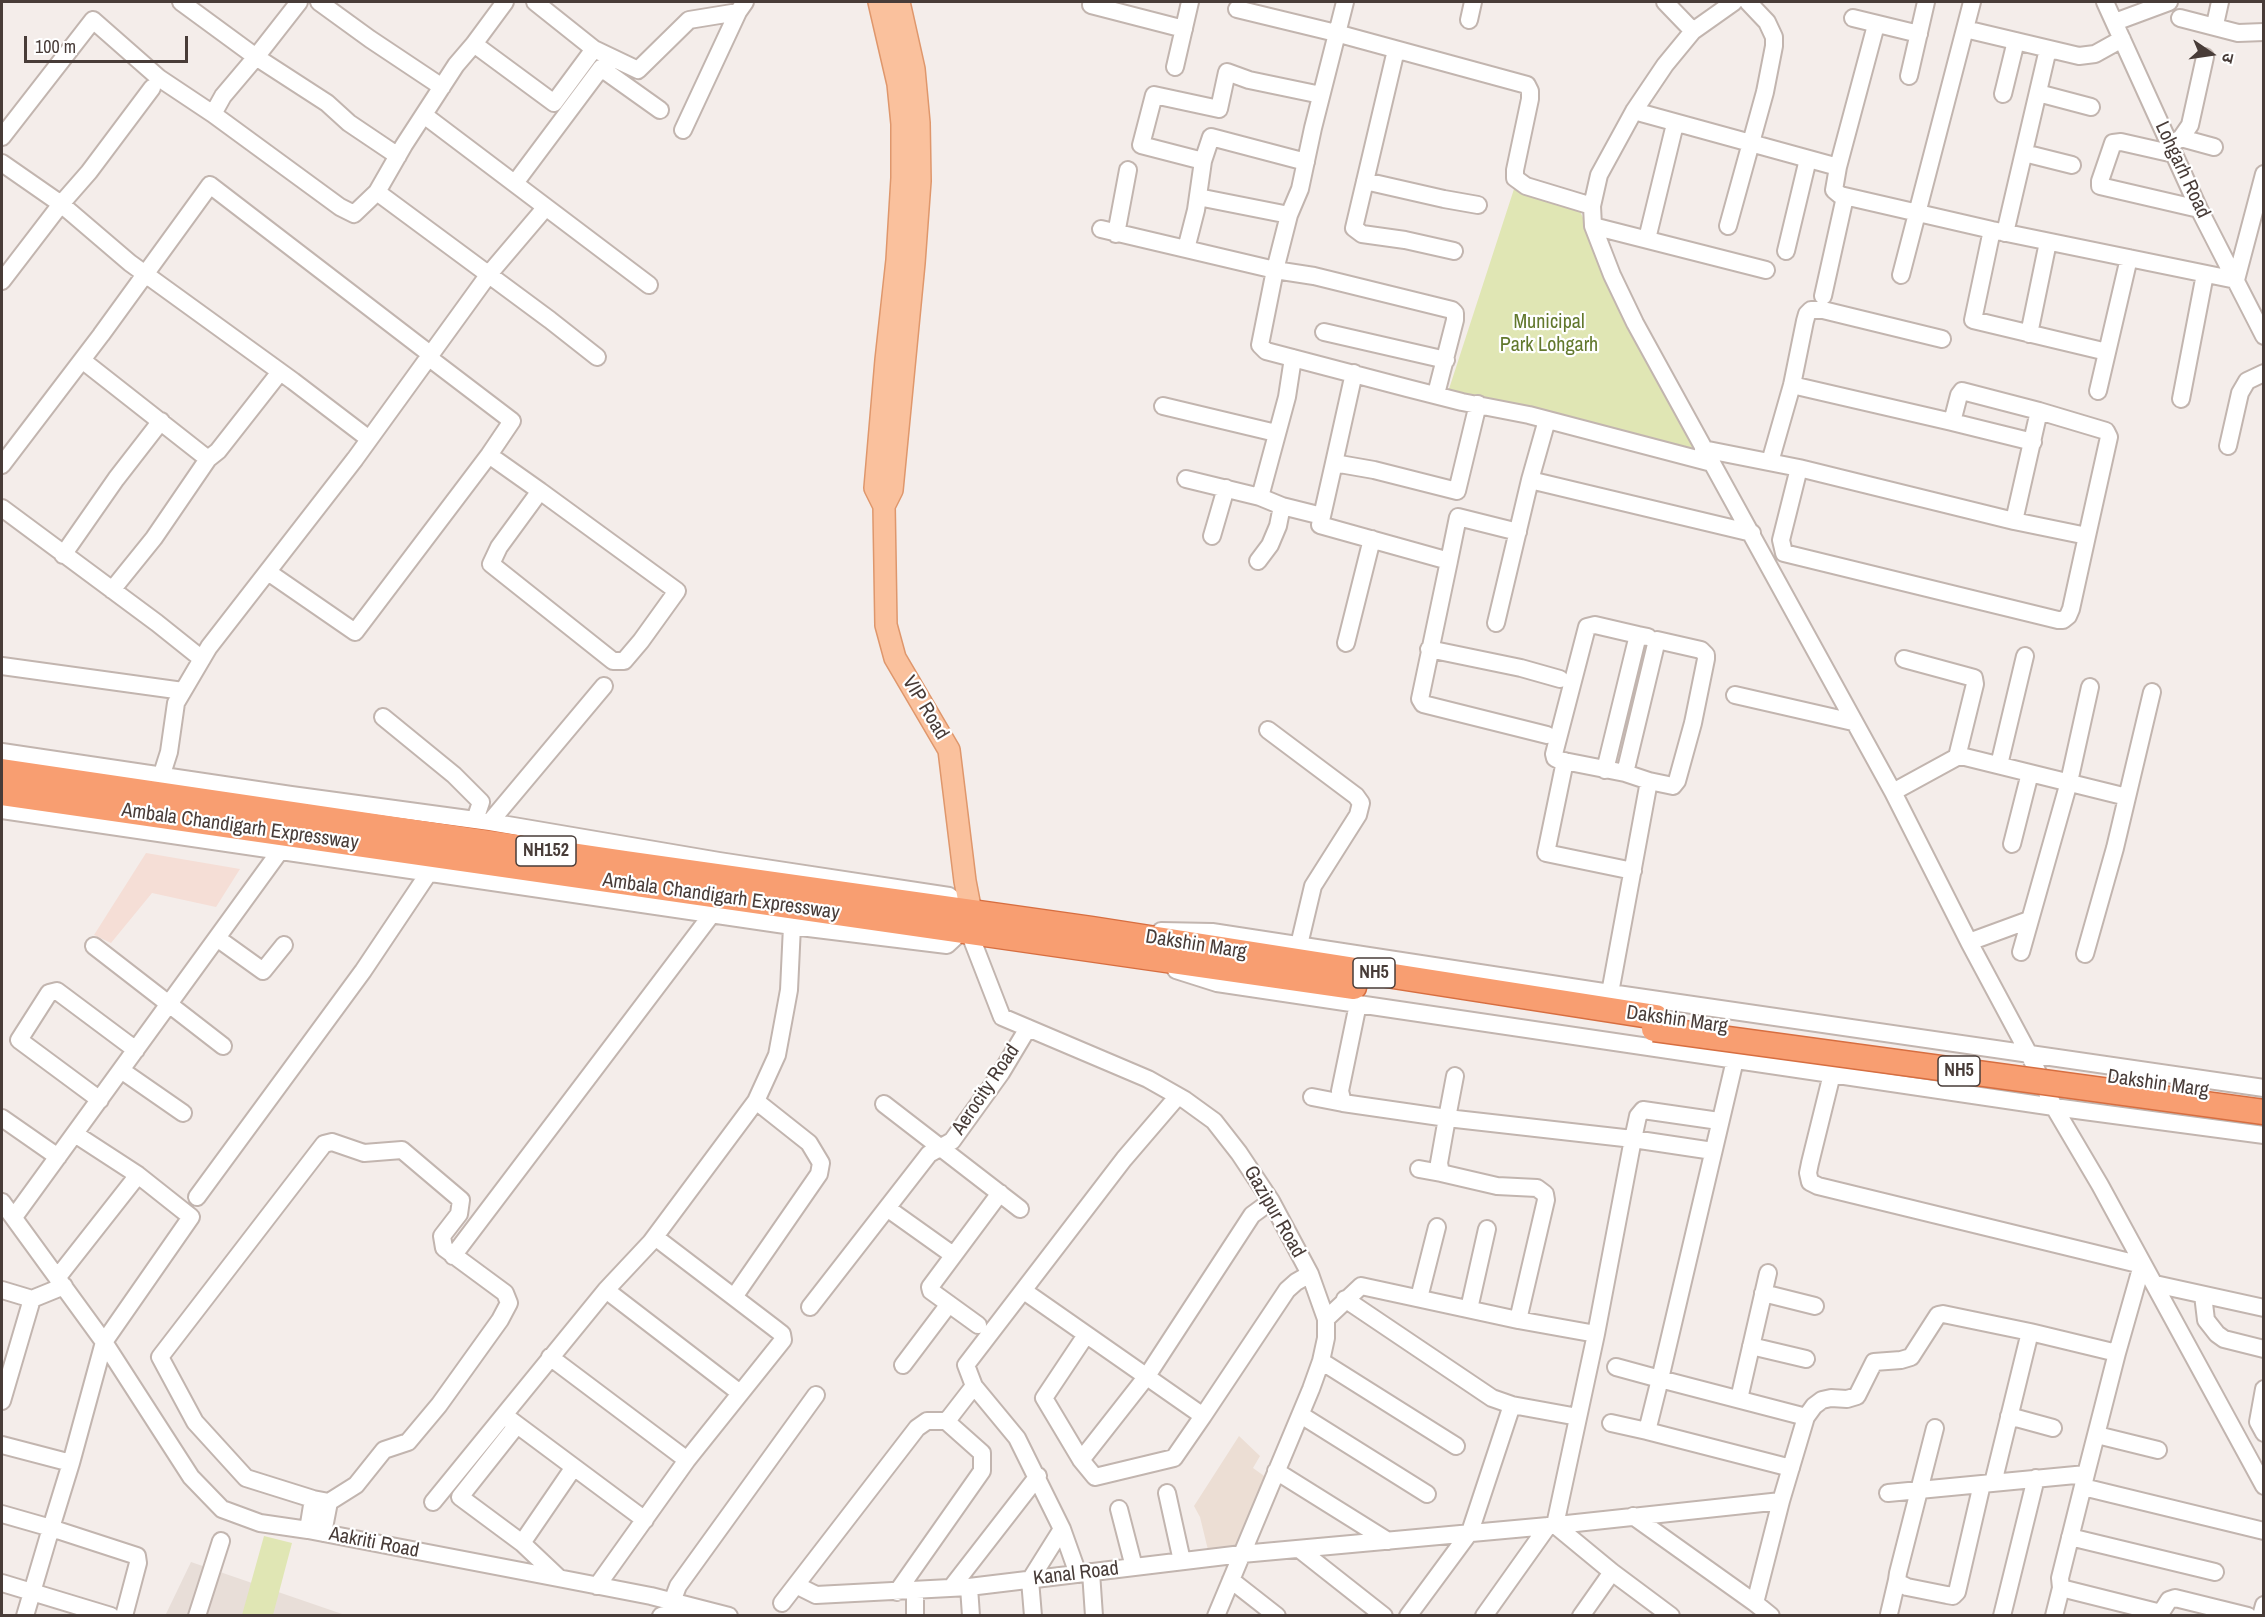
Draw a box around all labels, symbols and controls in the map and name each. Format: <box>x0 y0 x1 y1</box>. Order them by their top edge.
scale bar <box>27 24 190 62</box>
north arrow <box>2181 24 2241 84</box>
text: 100 m <box>35 34 76 59</box>
text: उ <box>2217 51 2240 65</box>
street label: Lohgarh Road <box>2149 118 2215 222</box>
park label: Municipal Park Lohgarh <box>1500 311 1598 358</box>
street label: VIP Road <box>897 672 953 744</box>
street label: Ambala Chandigarh Expressway <box>120 798 360 856</box>
road number: NH152 <box>516 836 576 866</box>
street label: Ambala Chandigarh Expressway <box>601 868 841 926</box>
street label: Dakshin Marg <box>1144 925 1248 965</box>
road number: NH5 <box>1353 958 1395 988</box>
street label: Dakshin Marg <box>1625 1001 1729 1039</box>
street label: Aerocity Road <box>947 1040 1025 1140</box>
road number: NH5 <box>1938 1056 1980 1086</box>
street label: Dakshin Marg <box>2106 1065 2210 1103</box>
street label: Gazipur Road <box>1238 1162 1310 1262</box>
street label: Aakriti Road <box>327 1523 421 1563</box>
street label: Kanal Road <box>1032 1557 1120 1591</box>

